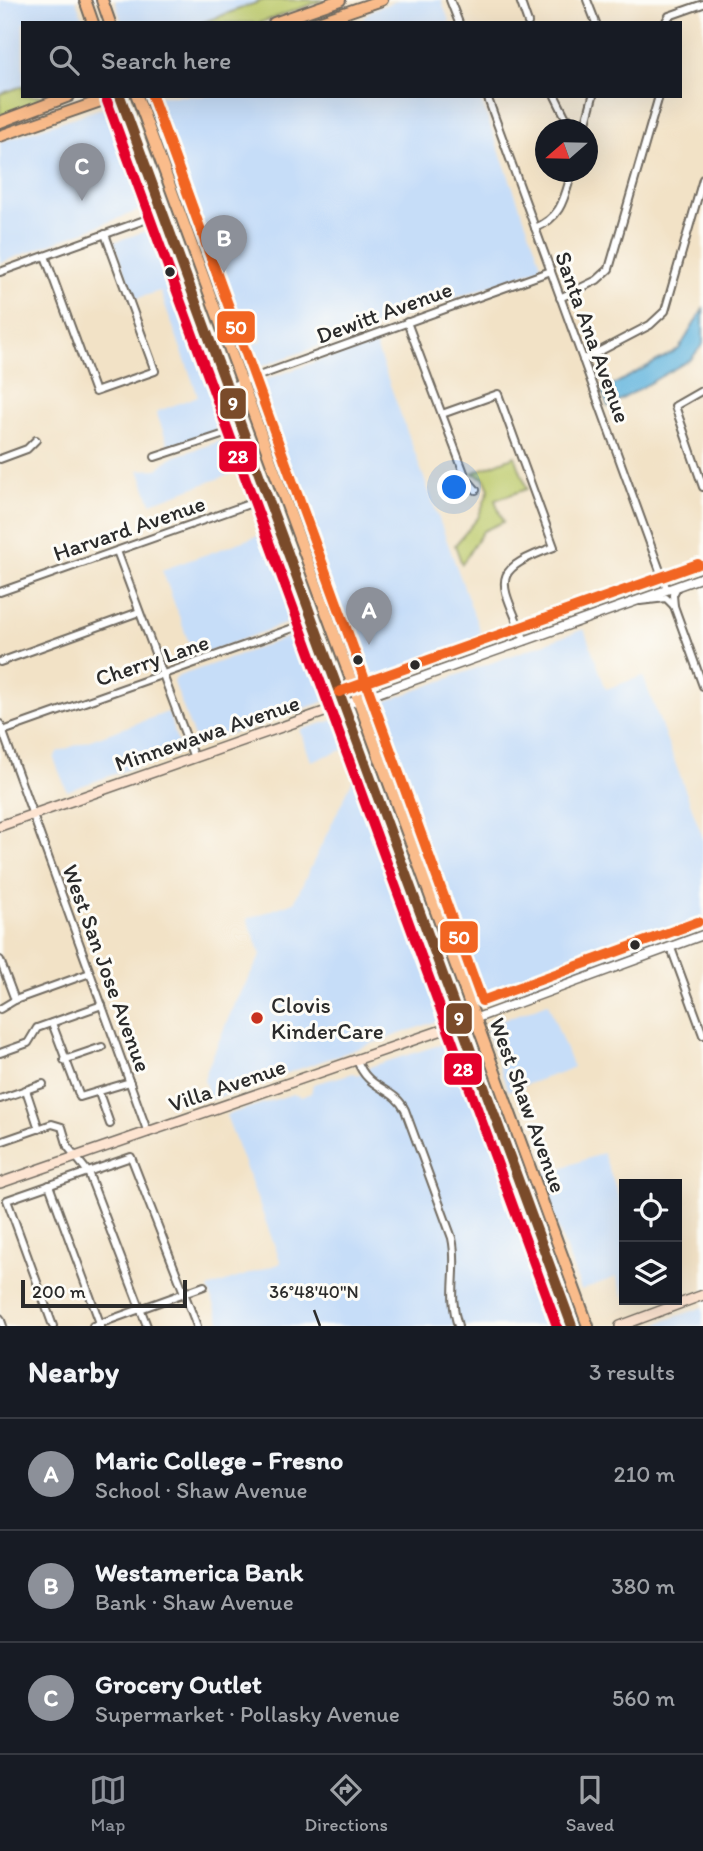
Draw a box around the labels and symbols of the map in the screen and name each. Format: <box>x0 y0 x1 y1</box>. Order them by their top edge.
north arrow <box>535 119 598 182</box>
pin: C <box>59 143 105 201</box>
pin: B <box>201 215 247 273</box>
street label: Santa Ana Avenue <box>549 248 637 426</box>
unlabelled marker <box>163 265 177 279</box>
street label: Dewitt Avenue <box>312 274 456 350</box>
line badge: 50 <box>216 310 256 344</box>
text: 50 <box>225 316 247 339</box>
line badge: 9 <box>219 387 247 420</box>
text: 9 <box>228 392 238 415</box>
line badge: 28 <box>218 440 258 473</box>
text: 28 <box>228 445 249 468</box>
your location <box>437 470 471 504</box>
street label: Harvard Avenue <box>49 489 209 567</box>
pin: A <box>346 587 392 645</box>
street label: Cherry Lane <box>92 628 212 692</box>
unlabelled marker <box>351 653 365 667</box>
unlabelled marker <box>408 658 422 672</box>
street label: Minnewawa Avenue <box>111 688 303 778</box>
street label: West San Jose Avenue <box>56 860 158 1076</box>
line badge: 50 <box>439 920 479 954</box>
text: 50 <box>448 926 470 949</box>
unlabelled marker <box>628 938 642 952</box>
place label: Clovis KinderCare <box>271 991 384 1045</box>
line badge: 9 <box>445 1002 473 1035</box>
text: 9 <box>454 1007 464 1030</box>
marker: Clovis KinderCare <box>249 1010 265 1026</box>
street label: West Shaw Avenue <box>483 1014 573 1196</box>
street label: Villa Avenue <box>165 1052 289 1118</box>
line badge: 28 <box>443 1052 483 1086</box>
text: 28 <box>453 1058 474 1081</box>
scale bar <box>21 1277 187 1309</box>
text: 36°48'40"N <box>269 1281 359 1303</box>

